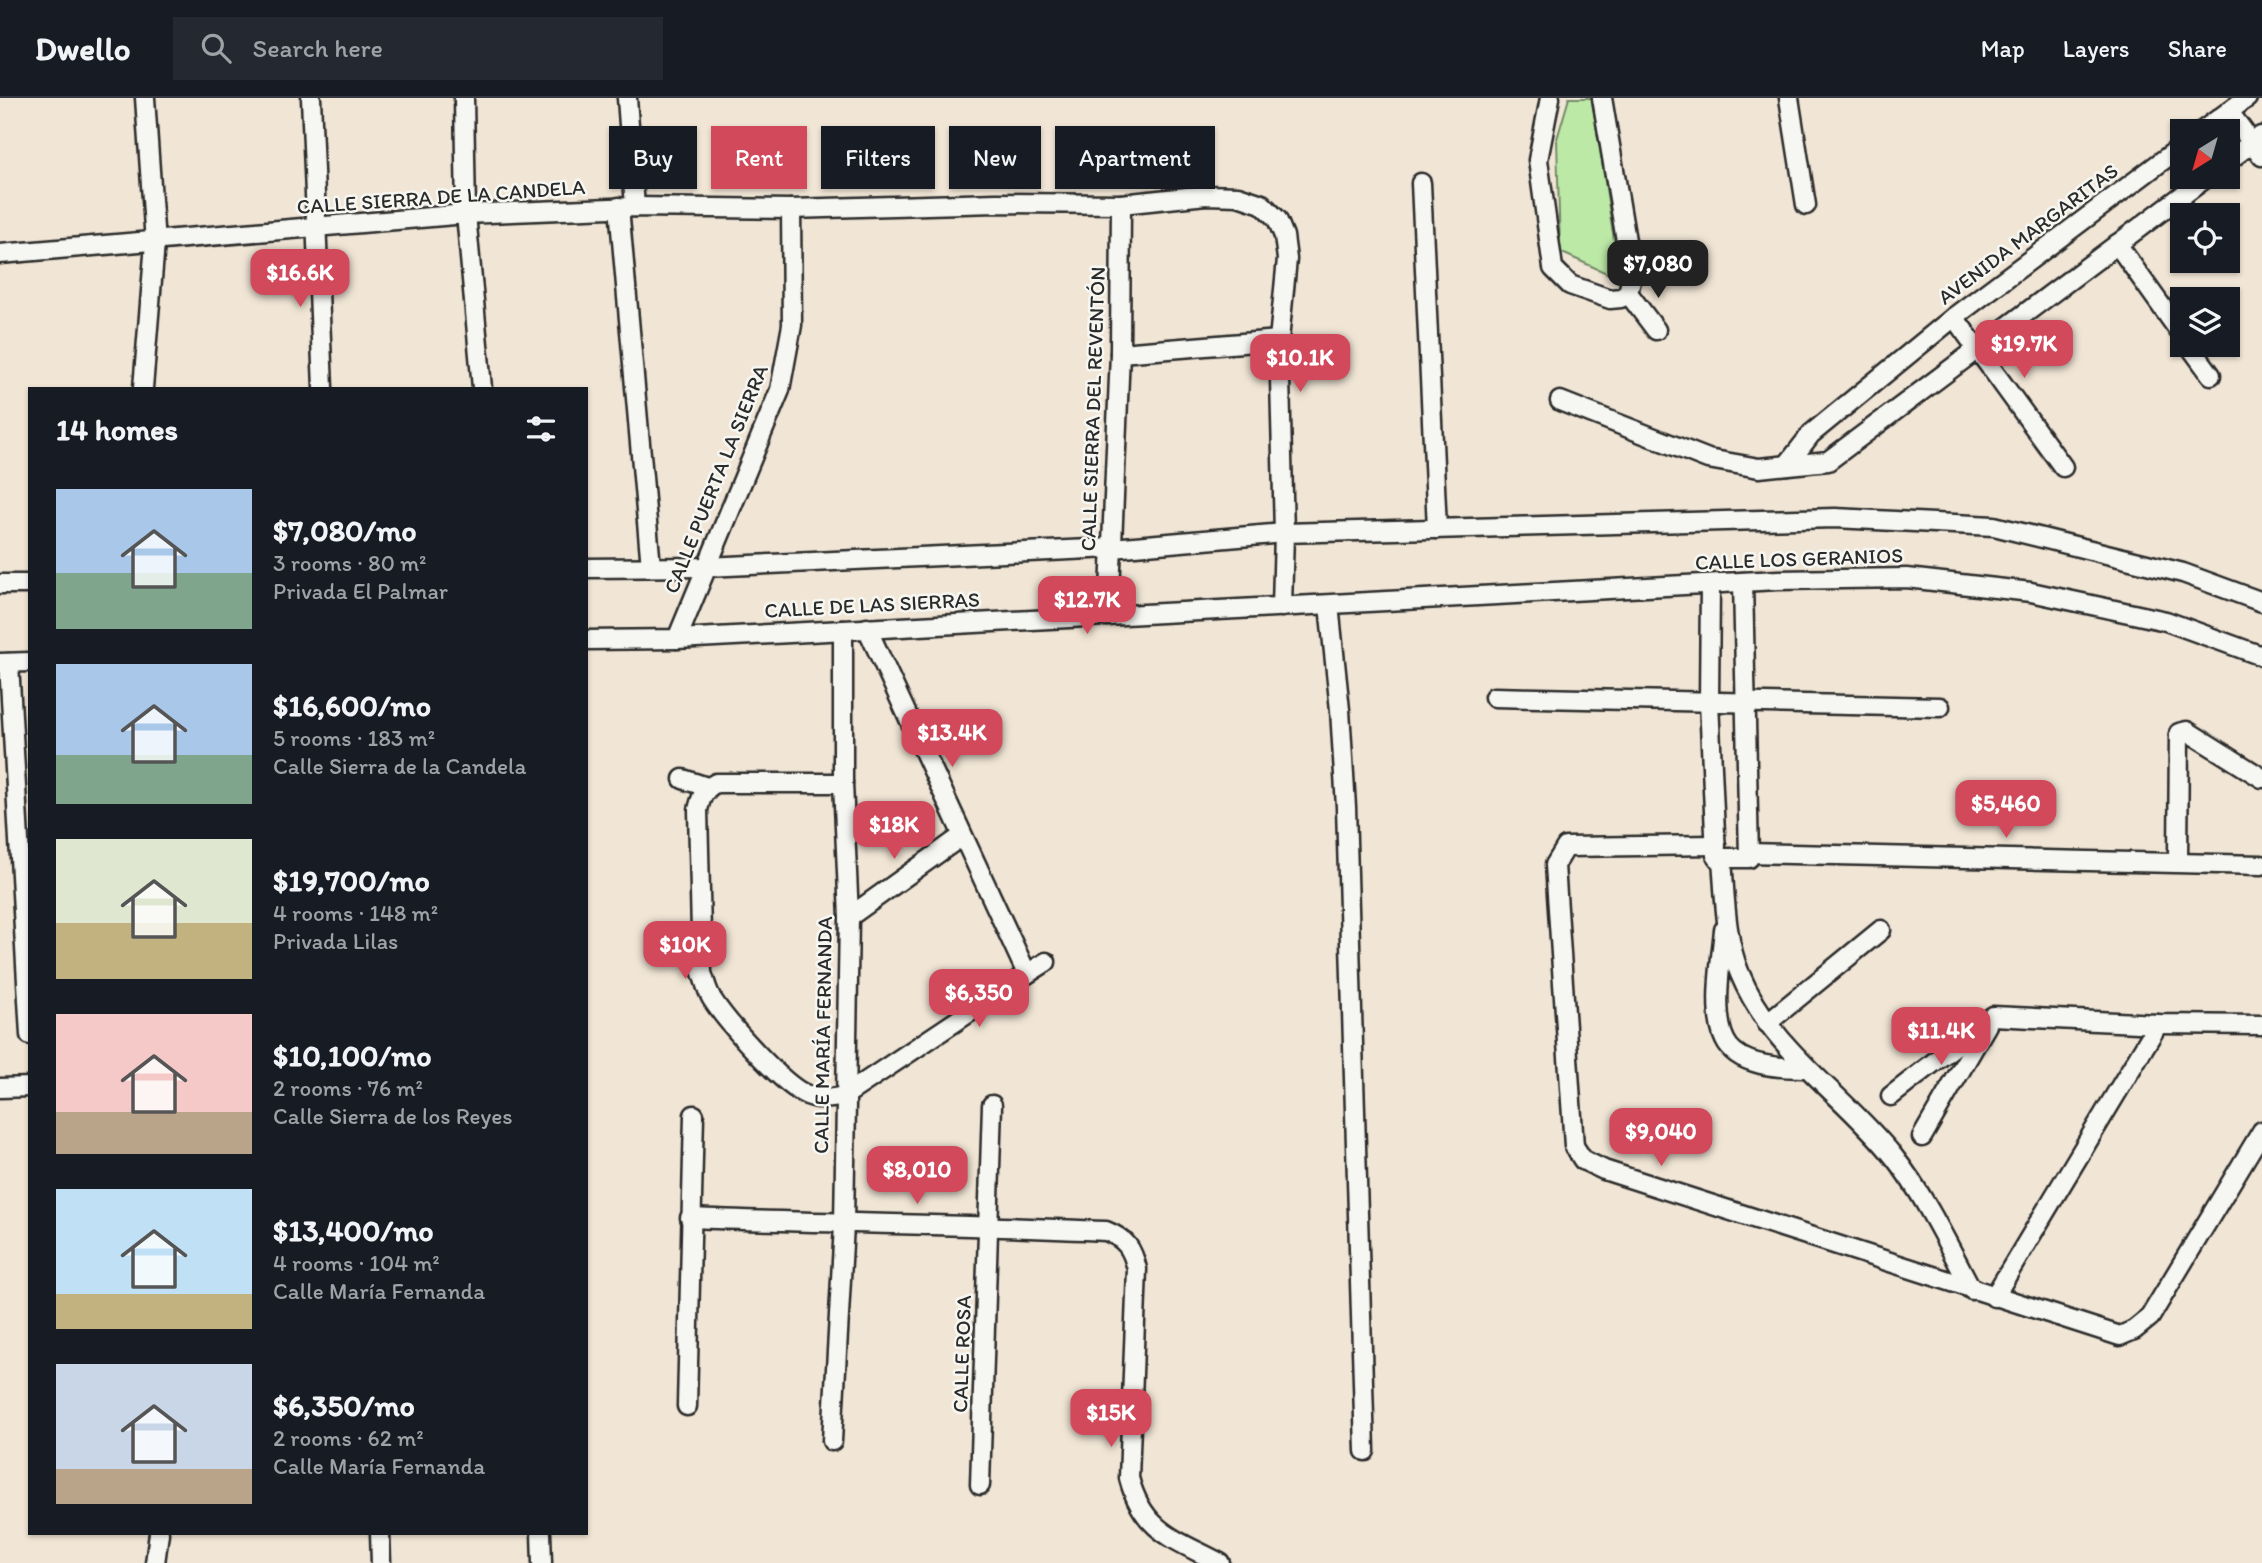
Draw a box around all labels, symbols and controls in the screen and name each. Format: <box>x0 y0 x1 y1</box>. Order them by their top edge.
search box <box>173 17 663 80</box>
text: Dwello <box>35 29 131 68</box>
icon: search <box>197 29 235 67</box>
text: Search here <box>253 32 383 64</box>
text: Map <box>1981 34 2025 63</box>
text: Layers <box>2063 34 2130 63</box>
text: Share <box>2168 34 2227 63</box>
north arrow <box>2170 119 2240 189</box>
map controls <box>2170 119 2240 357</box>
chip: Buy <box>609 126 697 189</box>
chip: Rent <box>711 126 807 189</box>
chip: Filters <box>821 126 935 189</box>
chip: New <box>949 126 1041 189</box>
chip: Apartment <box>1055 126 1215 189</box>
street label: AVENIDA MARGARITAS <box>1933 158 2123 310</box>
street label: CALLE SIERRA DE LA CANDELA <box>296 174 587 219</box>
button: locate <box>2170 203 2240 273</box>
pin: $7,080 <box>1601 240 1715 300</box>
text: $7,080 <box>1623 249 1693 277</box>
pin: $16.6K <box>243 250 357 309</box>
text: $16.6K <box>266 258 334 286</box>
street label: CALLE SIERRA DEL REVENTÓN <box>1075 266 1110 552</box>
button: layers <box>2170 287 2240 357</box>
pin: $19.7K <box>1967 320 2081 380</box>
text: $19.7K <box>1991 329 2057 357</box>
pin: $10.1K <box>1243 334 1357 394</box>
text: $10.1K <box>1266 343 1334 371</box>
street label: CALLE PUERTA LA SIERRA <box>658 360 773 597</box>
icon: filters <box>522 410 560 448</box>
text: 14 homes <box>56 411 178 448</box>
text: $7,080/mo <box>273 512 417 549</box>
icon: home <box>112 517 196 601</box>
street label: CALLE LOS GERANIOS <box>1695 542 1903 575</box>
text: 3 rooms · 80 m² <box>273 549 427 577</box>
pin: $12.7K <box>1030 576 1144 636</box>
text: Privada El Palmar <box>273 577 448 605</box>
text: $12.7K <box>1054 585 1120 613</box>
street label: CALLE DE LAS SIERRAS <box>764 586 980 623</box>
text: $16,600/mo <box>273 687 431 724</box>
icon: home <box>112 692 196 776</box>
pin: $13.4K <box>895 710 1009 769</box>
text: $13.4K <box>917 718 987 746</box>
text: 5 rooms · 183 m² <box>273 724 435 752</box>
text: Calle Sierra de la Candela <box>273 752 527 780</box>
pin: $5,460 <box>1949 780 2063 840</box>
text: $5,460 <box>1971 789 2041 817</box>
pin: $18K <box>853 802 935 861</box>
text: $18K <box>869 810 919 838</box>
text: $19,700/mo <box>273 862 430 899</box>
icon: home <box>112 867 196 951</box>
text: 4 rooms · 148 m² <box>273 899 438 927</box>
street label: CALLE MARÍA FERNANDA <box>808 915 837 1154</box>
pin: $10K <box>644 922 726 981</box>
text: Privada Lilas <box>273 927 398 955</box>
text: $10K <box>659 930 711 958</box>
pin: $6,350 <box>922 970 1036 1029</box>
text: $6,350 <box>945 978 1013 1006</box>
pin: $11.4K <box>1884 1007 1998 1067</box>
text: $11.4K <box>1907 1016 1975 1044</box>
text: $10,100/mo <box>273 1037 432 1074</box>
icon: home <box>112 1042 196 1126</box>
text: 2 rooms · 76 m² <box>273 1074 423 1102</box>
text: Calle Sierra de los Reyes <box>273 1102 513 1130</box>
pin: $9,040 <box>1604 1108 1718 1168</box>
text: $9,040 <box>1625 1117 1697 1145</box>
pin: $8,010 <box>860 1146 974 1206</box>
text: $8,010 <box>883 1155 951 1183</box>
text: $13,400/mo <box>273 1212 434 1249</box>
icon: home <box>112 1217 196 1301</box>
text: 4 rooms · 104 m² <box>273 1249 440 1277</box>
text: Calle María Fernanda <box>273 1277 485 1305</box>
street label: CALLE ROSA <box>947 1294 976 1413</box>
text: $6,350/mo <box>273 1387 415 1424</box>
pin: $15K <box>1070 1390 1152 1449</box>
icon: home <box>112 1392 196 1476</box>
text: $15K <box>1086 1398 1136 1426</box>
text: 2 rooms · 62 m² <box>273 1424 424 1452</box>
text: Calle María Fernanda <box>273 1452 485 1480</box>

